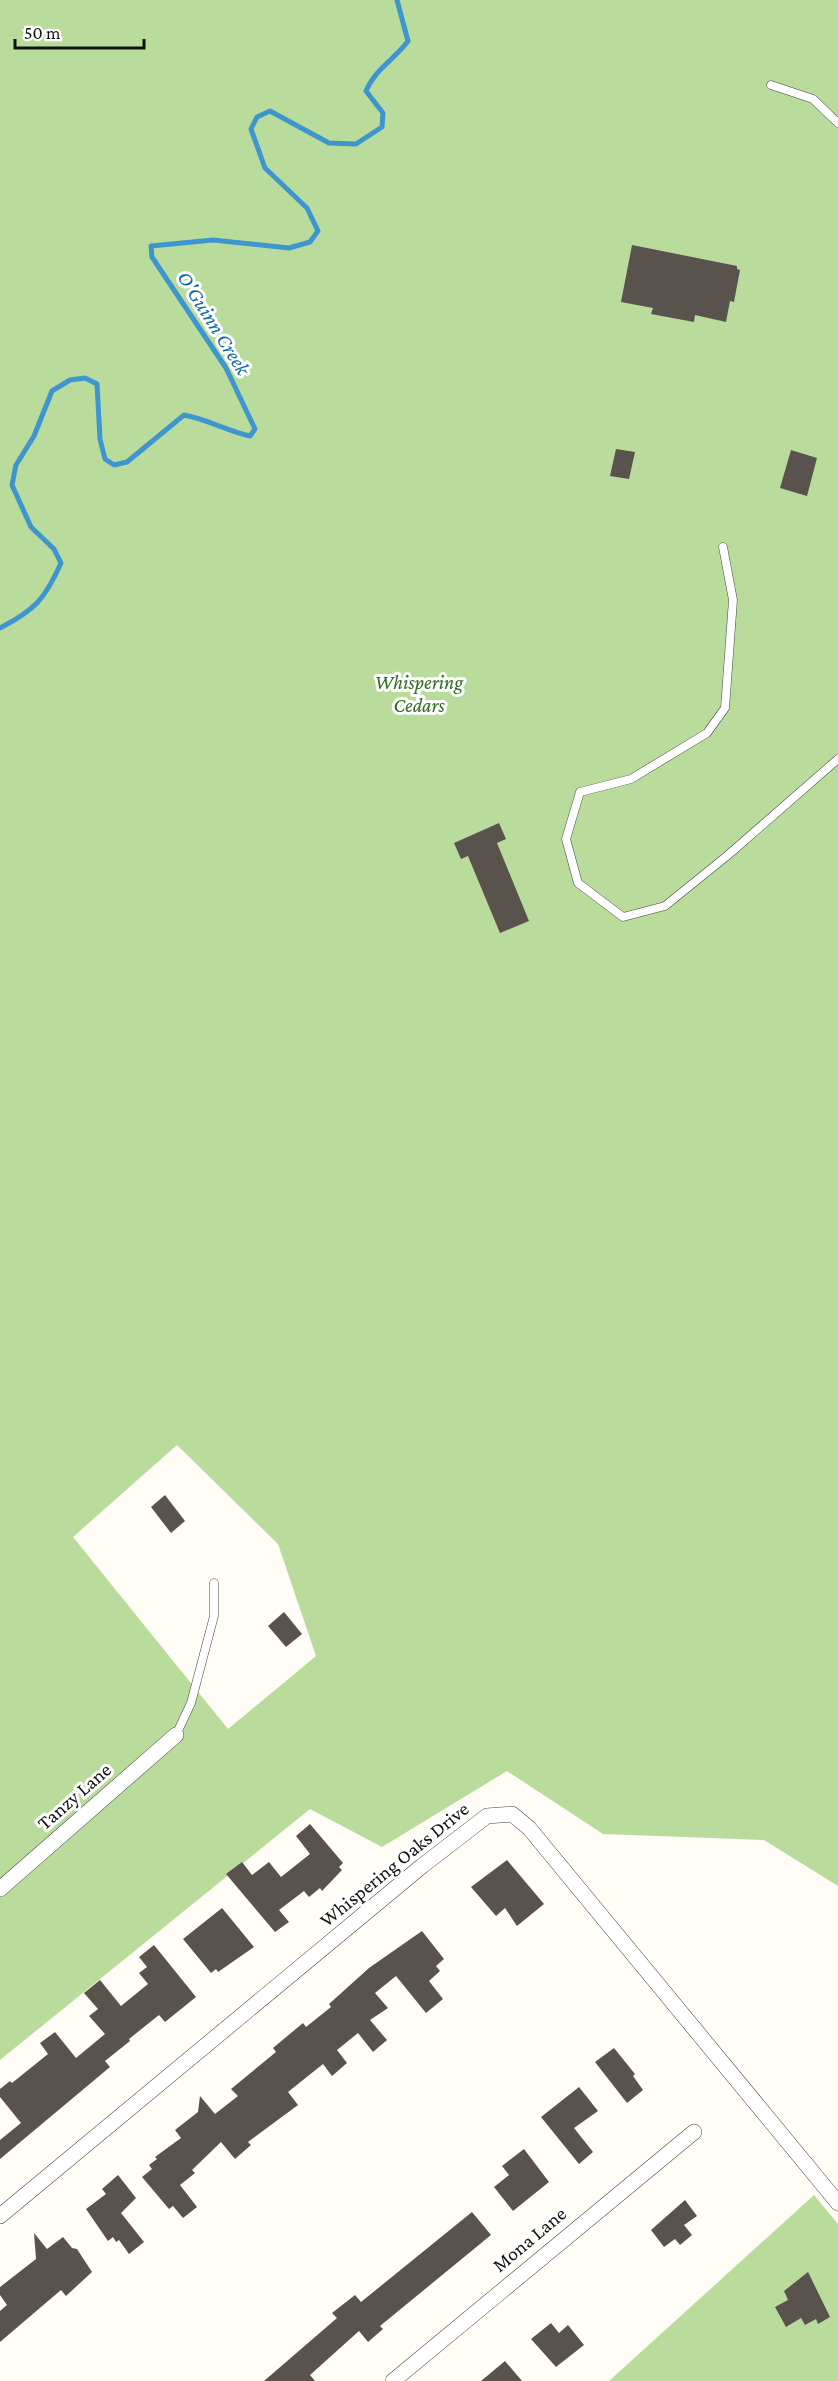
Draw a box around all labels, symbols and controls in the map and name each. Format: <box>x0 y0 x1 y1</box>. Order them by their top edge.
scale bar <box>15 12 144 50</box>
text: 50 m <box>24 23 61 43</box>
water label: O'Guinn Creek <box>173 267 256 380</box>
park label: Whispering Cedars <box>375 671 464 716</box>
street label: Tanzy Lane <box>33 1758 116 1835</box>
street label: Whispering Oaks Drive <box>315 1797 474 1932</box>
street label: Mona Lane <box>488 2202 570 2276</box>

